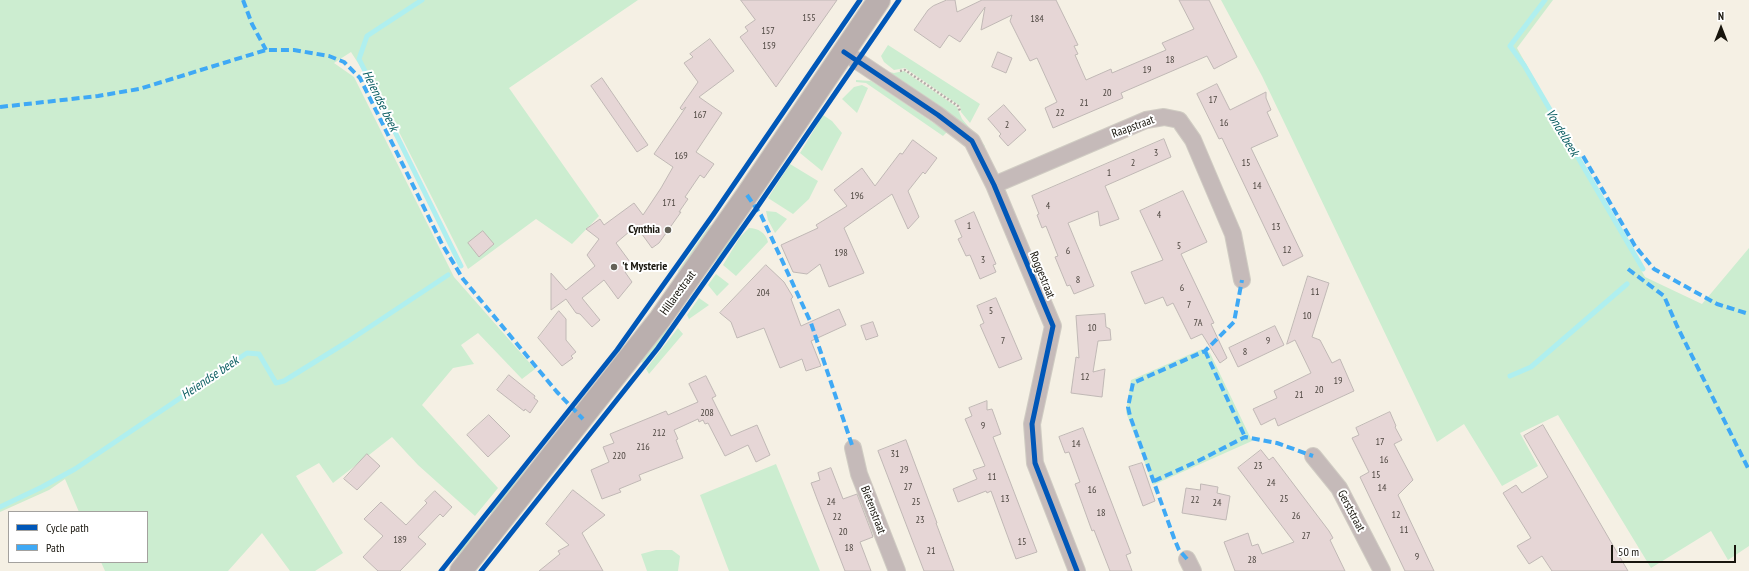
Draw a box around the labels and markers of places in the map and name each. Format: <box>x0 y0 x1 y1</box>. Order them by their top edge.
place label: Cynthia <box>628 223 660 237</box>
marker: Cynthia <box>663 225 673 235</box>
place label: 't Mysterie <box>622 260 667 274</box>
marker: 't Mysterie <box>609 262 619 272</box>

